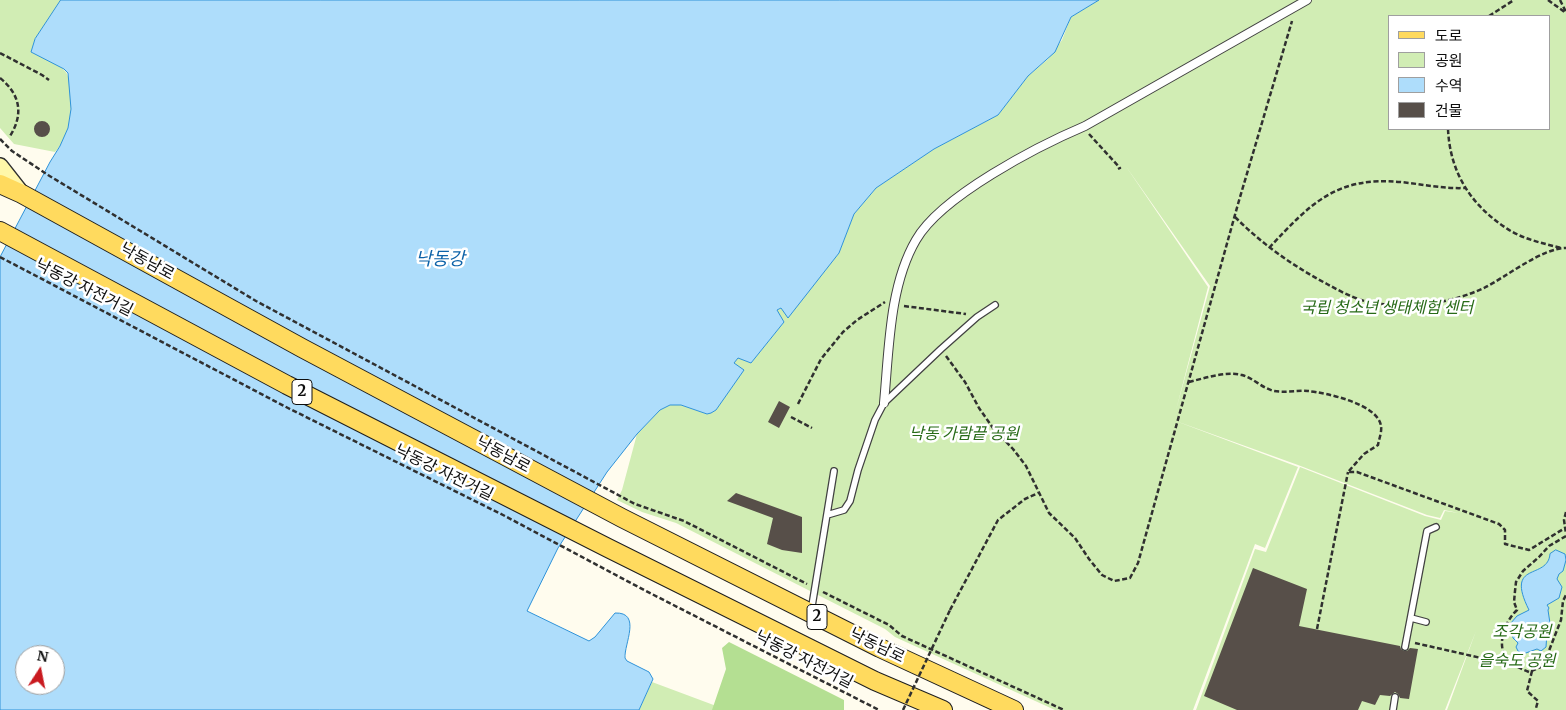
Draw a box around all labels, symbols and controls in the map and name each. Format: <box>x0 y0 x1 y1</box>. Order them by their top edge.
legend <box>1388 15 1551 130</box>
text: 도로 <box>1435 26 1463 45</box>
text: 공원 <box>1435 51 1463 70</box>
text: 수역 <box>1435 76 1463 95</box>
text: 건물 <box>1435 101 1463 120</box>
street label: 낙동남로 <box>117 239 177 285</box>
water label: 낙동강 <box>415 249 465 271</box>
street label: 낙동강 자전거길 <box>32 255 136 321</box>
park label: 국립 청소년 생태체험 센터 <box>1301 298 1473 318</box>
road number: 2 <box>292 380 312 404</box>
park label: 낙동 가람끝 공원 <box>909 424 1019 444</box>
street label: 낙동남로 <box>472 433 534 477</box>
street label: 낙동강 자전거길 <box>392 441 496 505</box>
road number: 2 <box>807 604 827 630</box>
park label: 조각공원 <box>1493 622 1551 642</box>
street label: 낙동남로 <box>846 624 908 668</box>
street label: 낙동강 자전거길 <box>752 627 856 693</box>
north arrow <box>15 645 65 695</box>
text: N <box>36 646 50 666</box>
park label: 을숙도 공원 <box>1478 651 1556 671</box>

